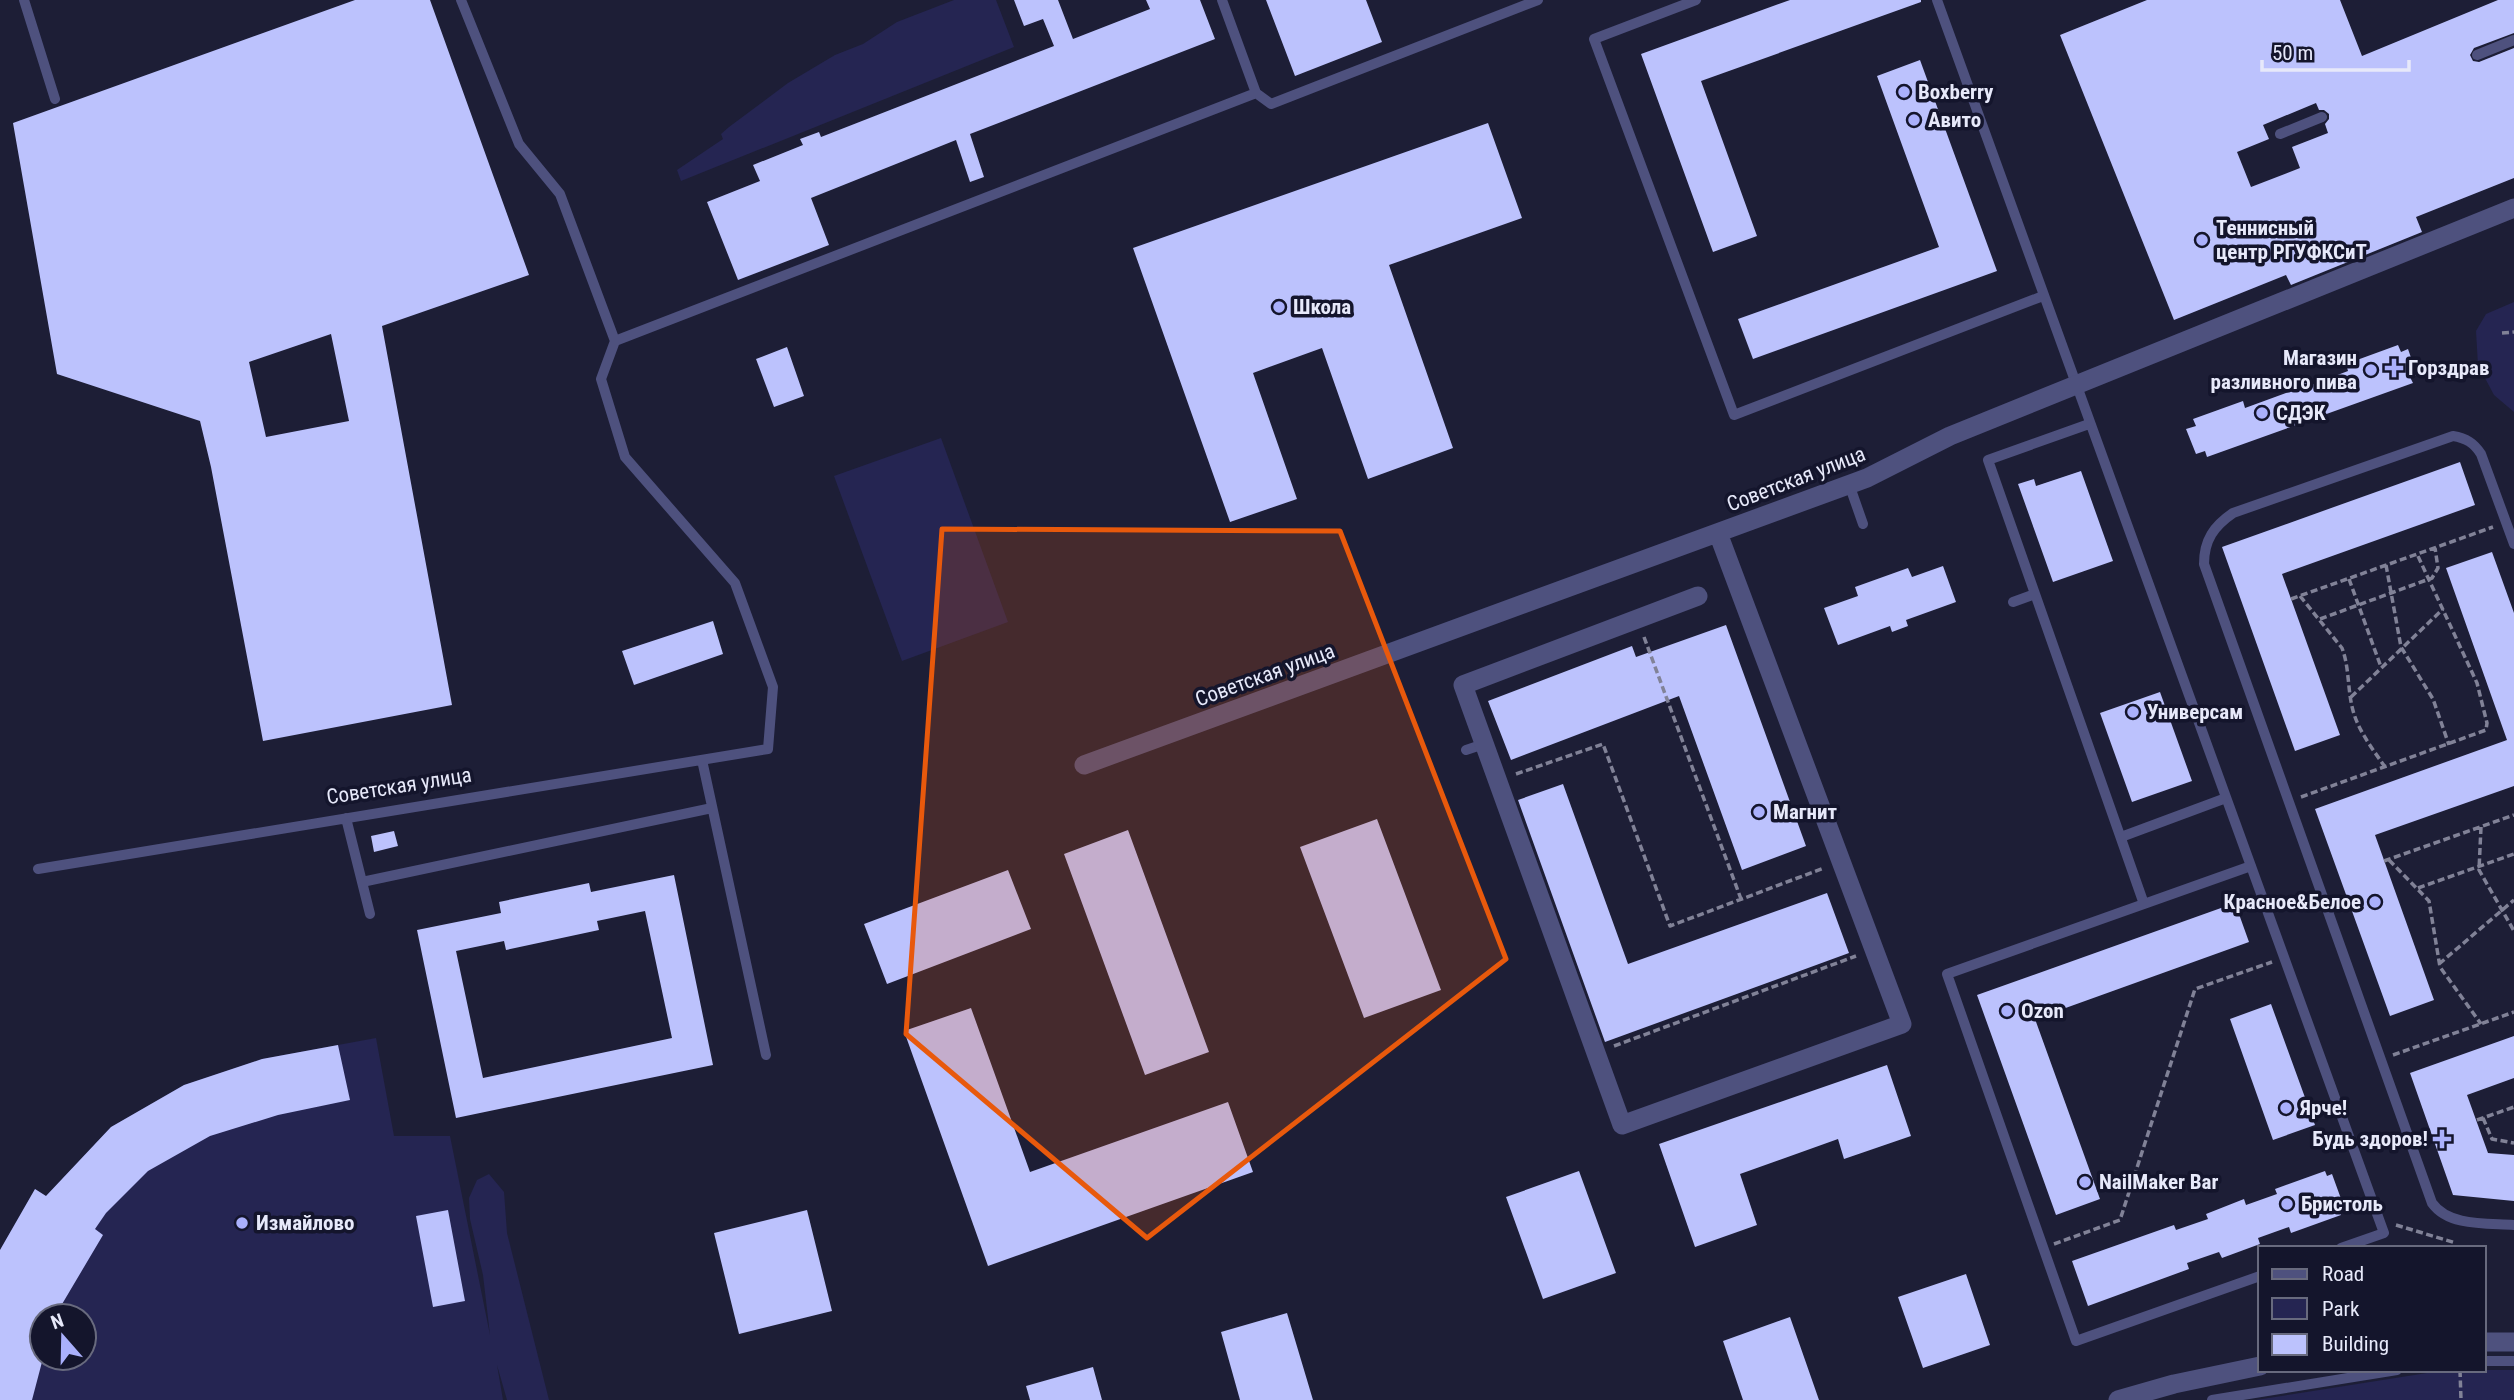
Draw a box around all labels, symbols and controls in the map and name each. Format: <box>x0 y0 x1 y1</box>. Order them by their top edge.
scale bar <box>2262 28 2409 72</box>
text: 50 m <box>2272 41 2313 65</box>
place label: Boxberry <box>1918 80 1994 104</box>
marker: Boxberry <box>1896 84 1912 100</box>
place label: Авито <box>1928 108 1981 132</box>
marker: Авито <box>1906 112 1922 128</box>
place label: Теннисный центр РГУФКСиТ <box>2216 216 2367 264</box>
marker: Теннисный центр РГУФКСиТ <box>2194 232 2210 248</box>
place label: Школа <box>1293 295 1351 319</box>
marker: Школа <box>1271 299 1287 315</box>
place label: Магазин разливного пива <box>2211 346 2357 394</box>
place label: Горздрав <box>2408 356 2489 380</box>
marker: Горздрав <box>2386 360 2402 376</box>
marker: Магазин разливного пива <box>2363 362 2379 378</box>
place label: СДЭК <box>2276 401 2326 425</box>
marker: СДЭК <box>2254 405 2270 421</box>
street label: Советская улица <box>1723 442 1869 516</box>
street label: Советская улица <box>1192 639 1338 711</box>
place label: Универсам <box>2147 700 2243 724</box>
marker: Универсам <box>2125 704 2141 720</box>
street label: Советская улица <box>325 763 473 809</box>
place label: Магнит <box>1773 800 1838 824</box>
marker: Магнит <box>1751 804 1767 820</box>
place label: Красное&Белое <box>2224 890 2361 914</box>
marker: Красное&Белое <box>2367 894 2383 910</box>
place label: Ozon <box>2021 999 2064 1023</box>
marker: Ozon <box>1999 1003 2015 1019</box>
place label: Ярче! <box>2299 1096 2347 1120</box>
marker: Ярче! <box>2278 1100 2294 1116</box>
place label: Будь здоров! <box>2312 1127 2428 1151</box>
marker: Будь здоров! <box>2434 1131 2450 1147</box>
place label: NailMaker Bar <box>2099 1170 2219 1194</box>
marker: NailMaker Bar <box>2077 1174 2093 1190</box>
place label: Бристоль <box>2301 1192 2383 1216</box>
marker: Бристоль <box>2279 1196 2295 1212</box>
place label: Измайлово <box>256 1211 354 1235</box>
marker: Измайлово <box>234 1215 250 1231</box>
legend <box>2258 1246 2486 1372</box>
text: Road <box>2322 1262 2364 1286</box>
text: Park <box>2322 1297 2360 1321</box>
north arrow <box>28 1302 98 1372</box>
text: N <box>48 1309 67 1334</box>
text: Building <box>2322 1332 2389 1356</box>

